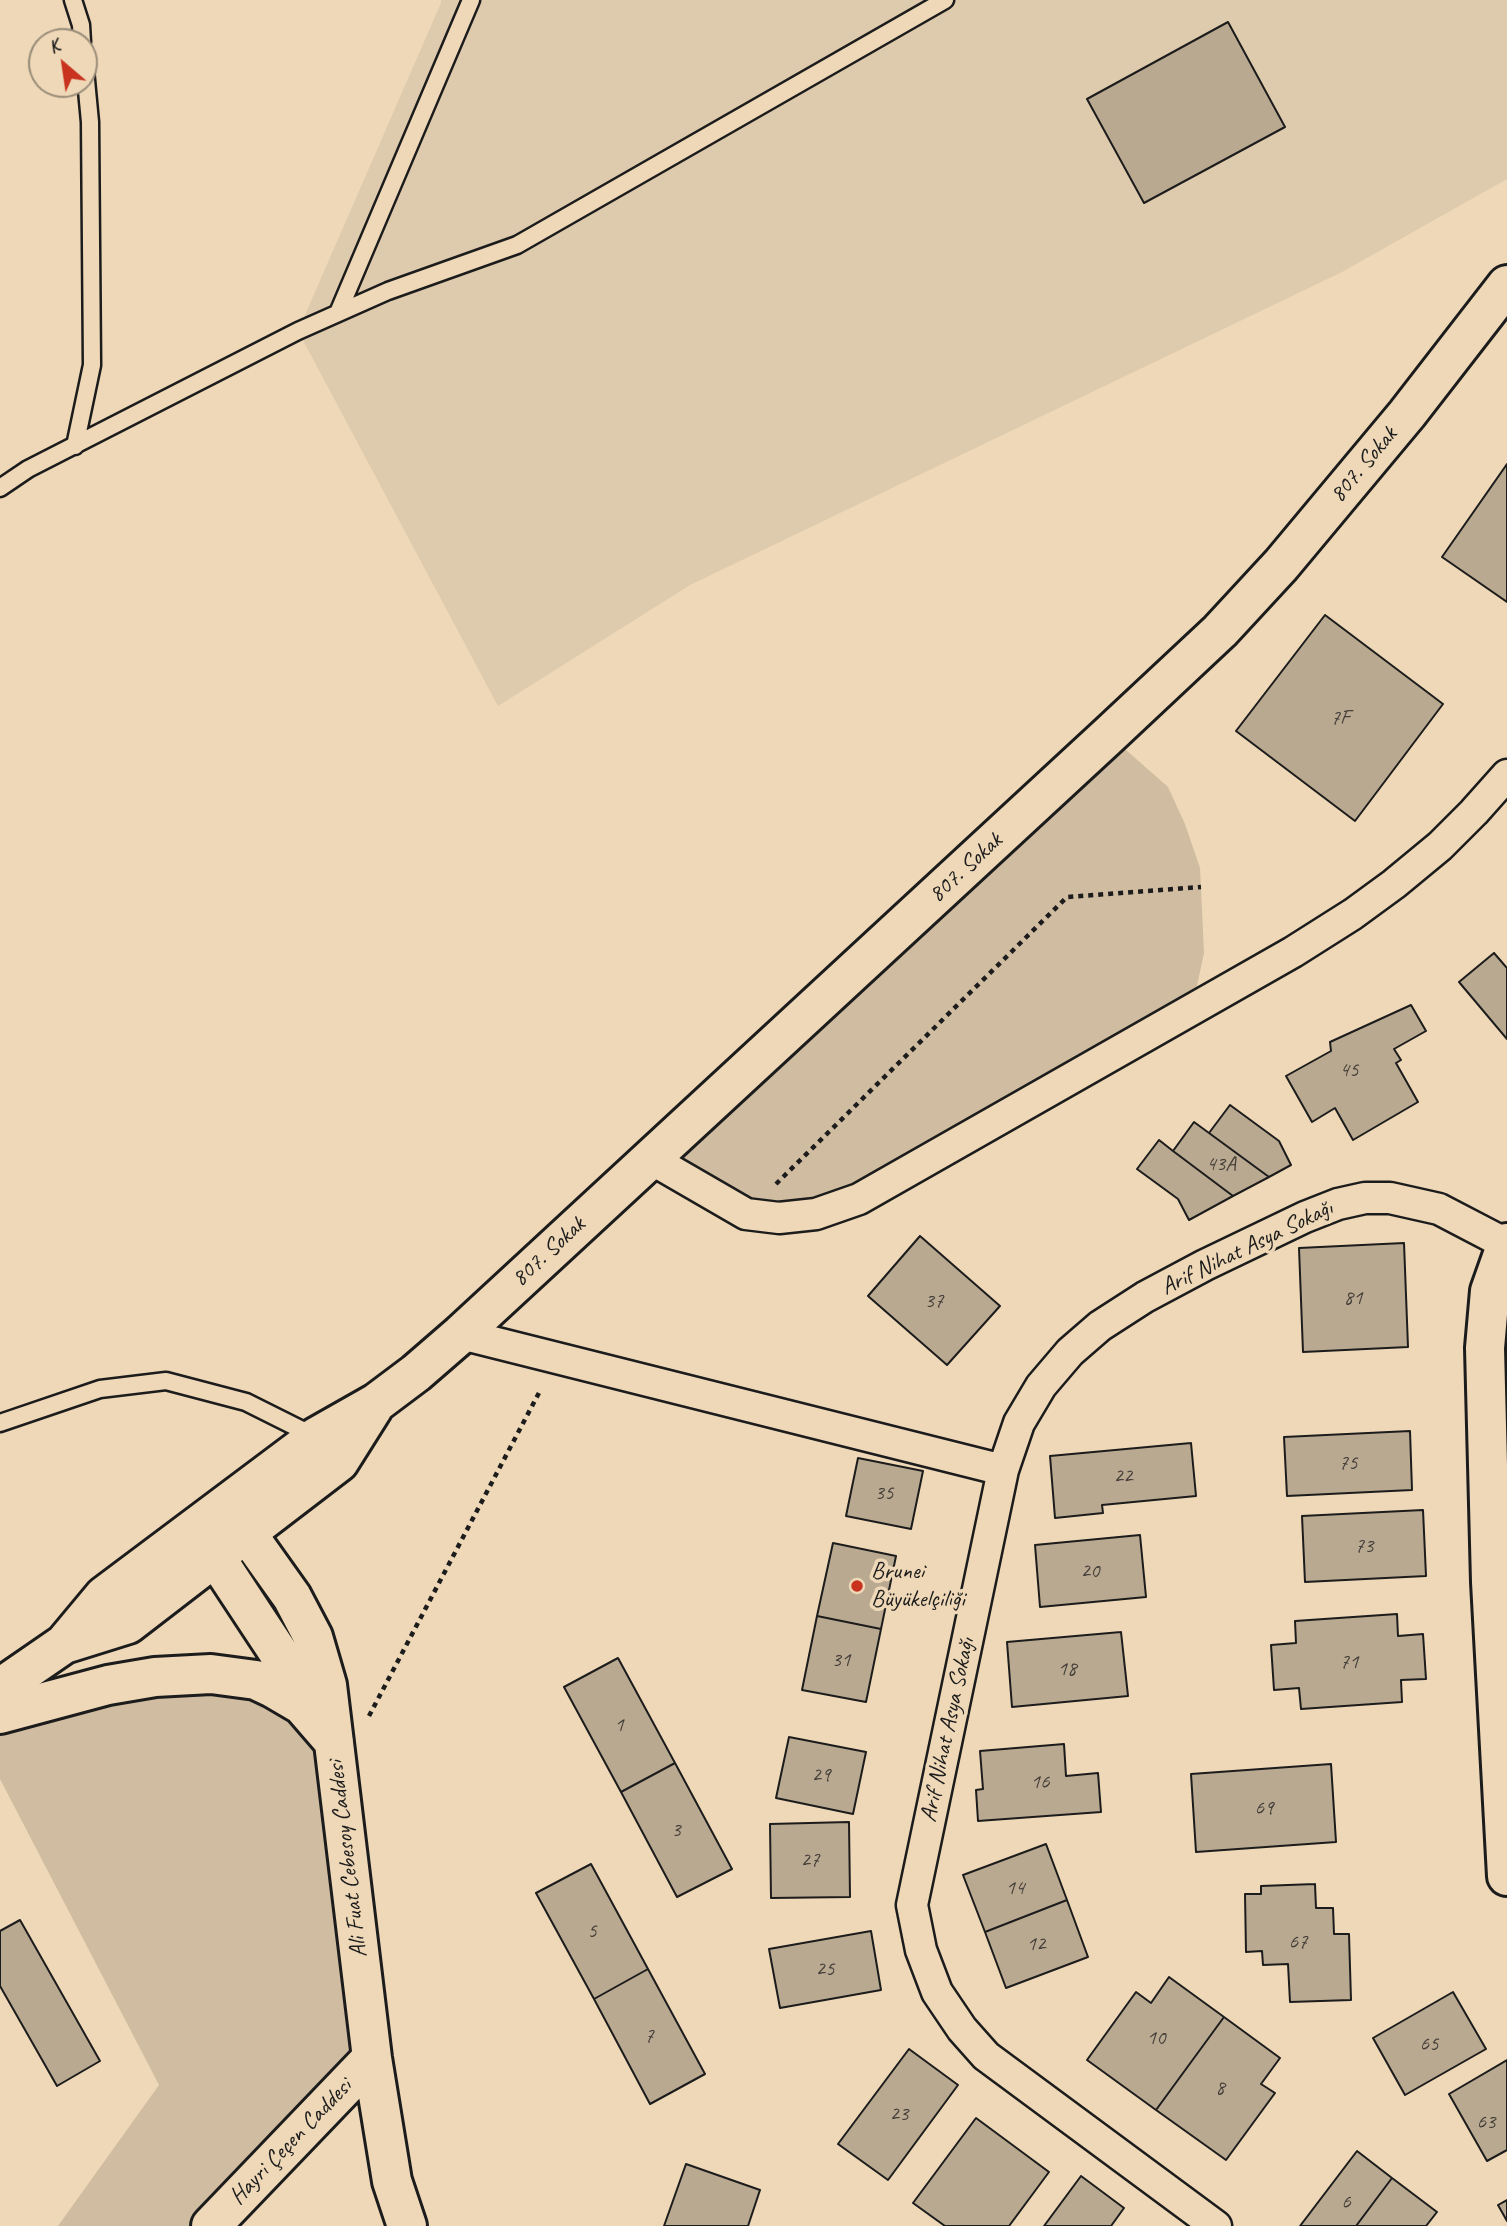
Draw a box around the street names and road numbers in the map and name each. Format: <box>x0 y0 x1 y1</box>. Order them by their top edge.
street label: 807. Sokak <box>1324 421 1404 509</box>
street label: 807. Sokak <box>923 827 1009 909</box>
street label: Arif Nihat Asya Sokağı <box>1156 1194 1338 1302</box>
street label: 807. Sokak <box>506 1211 592 1293</box>
street label: Arif Nihat Asya Sokağı <box>914 1635 982 1825</box>
street label: Ali Fuat Cebesoy Caddesi <box>322 1759 374 1959</box>
street label: Hayri Çeçen Caddesi <box>224 2073 358 2211</box>

